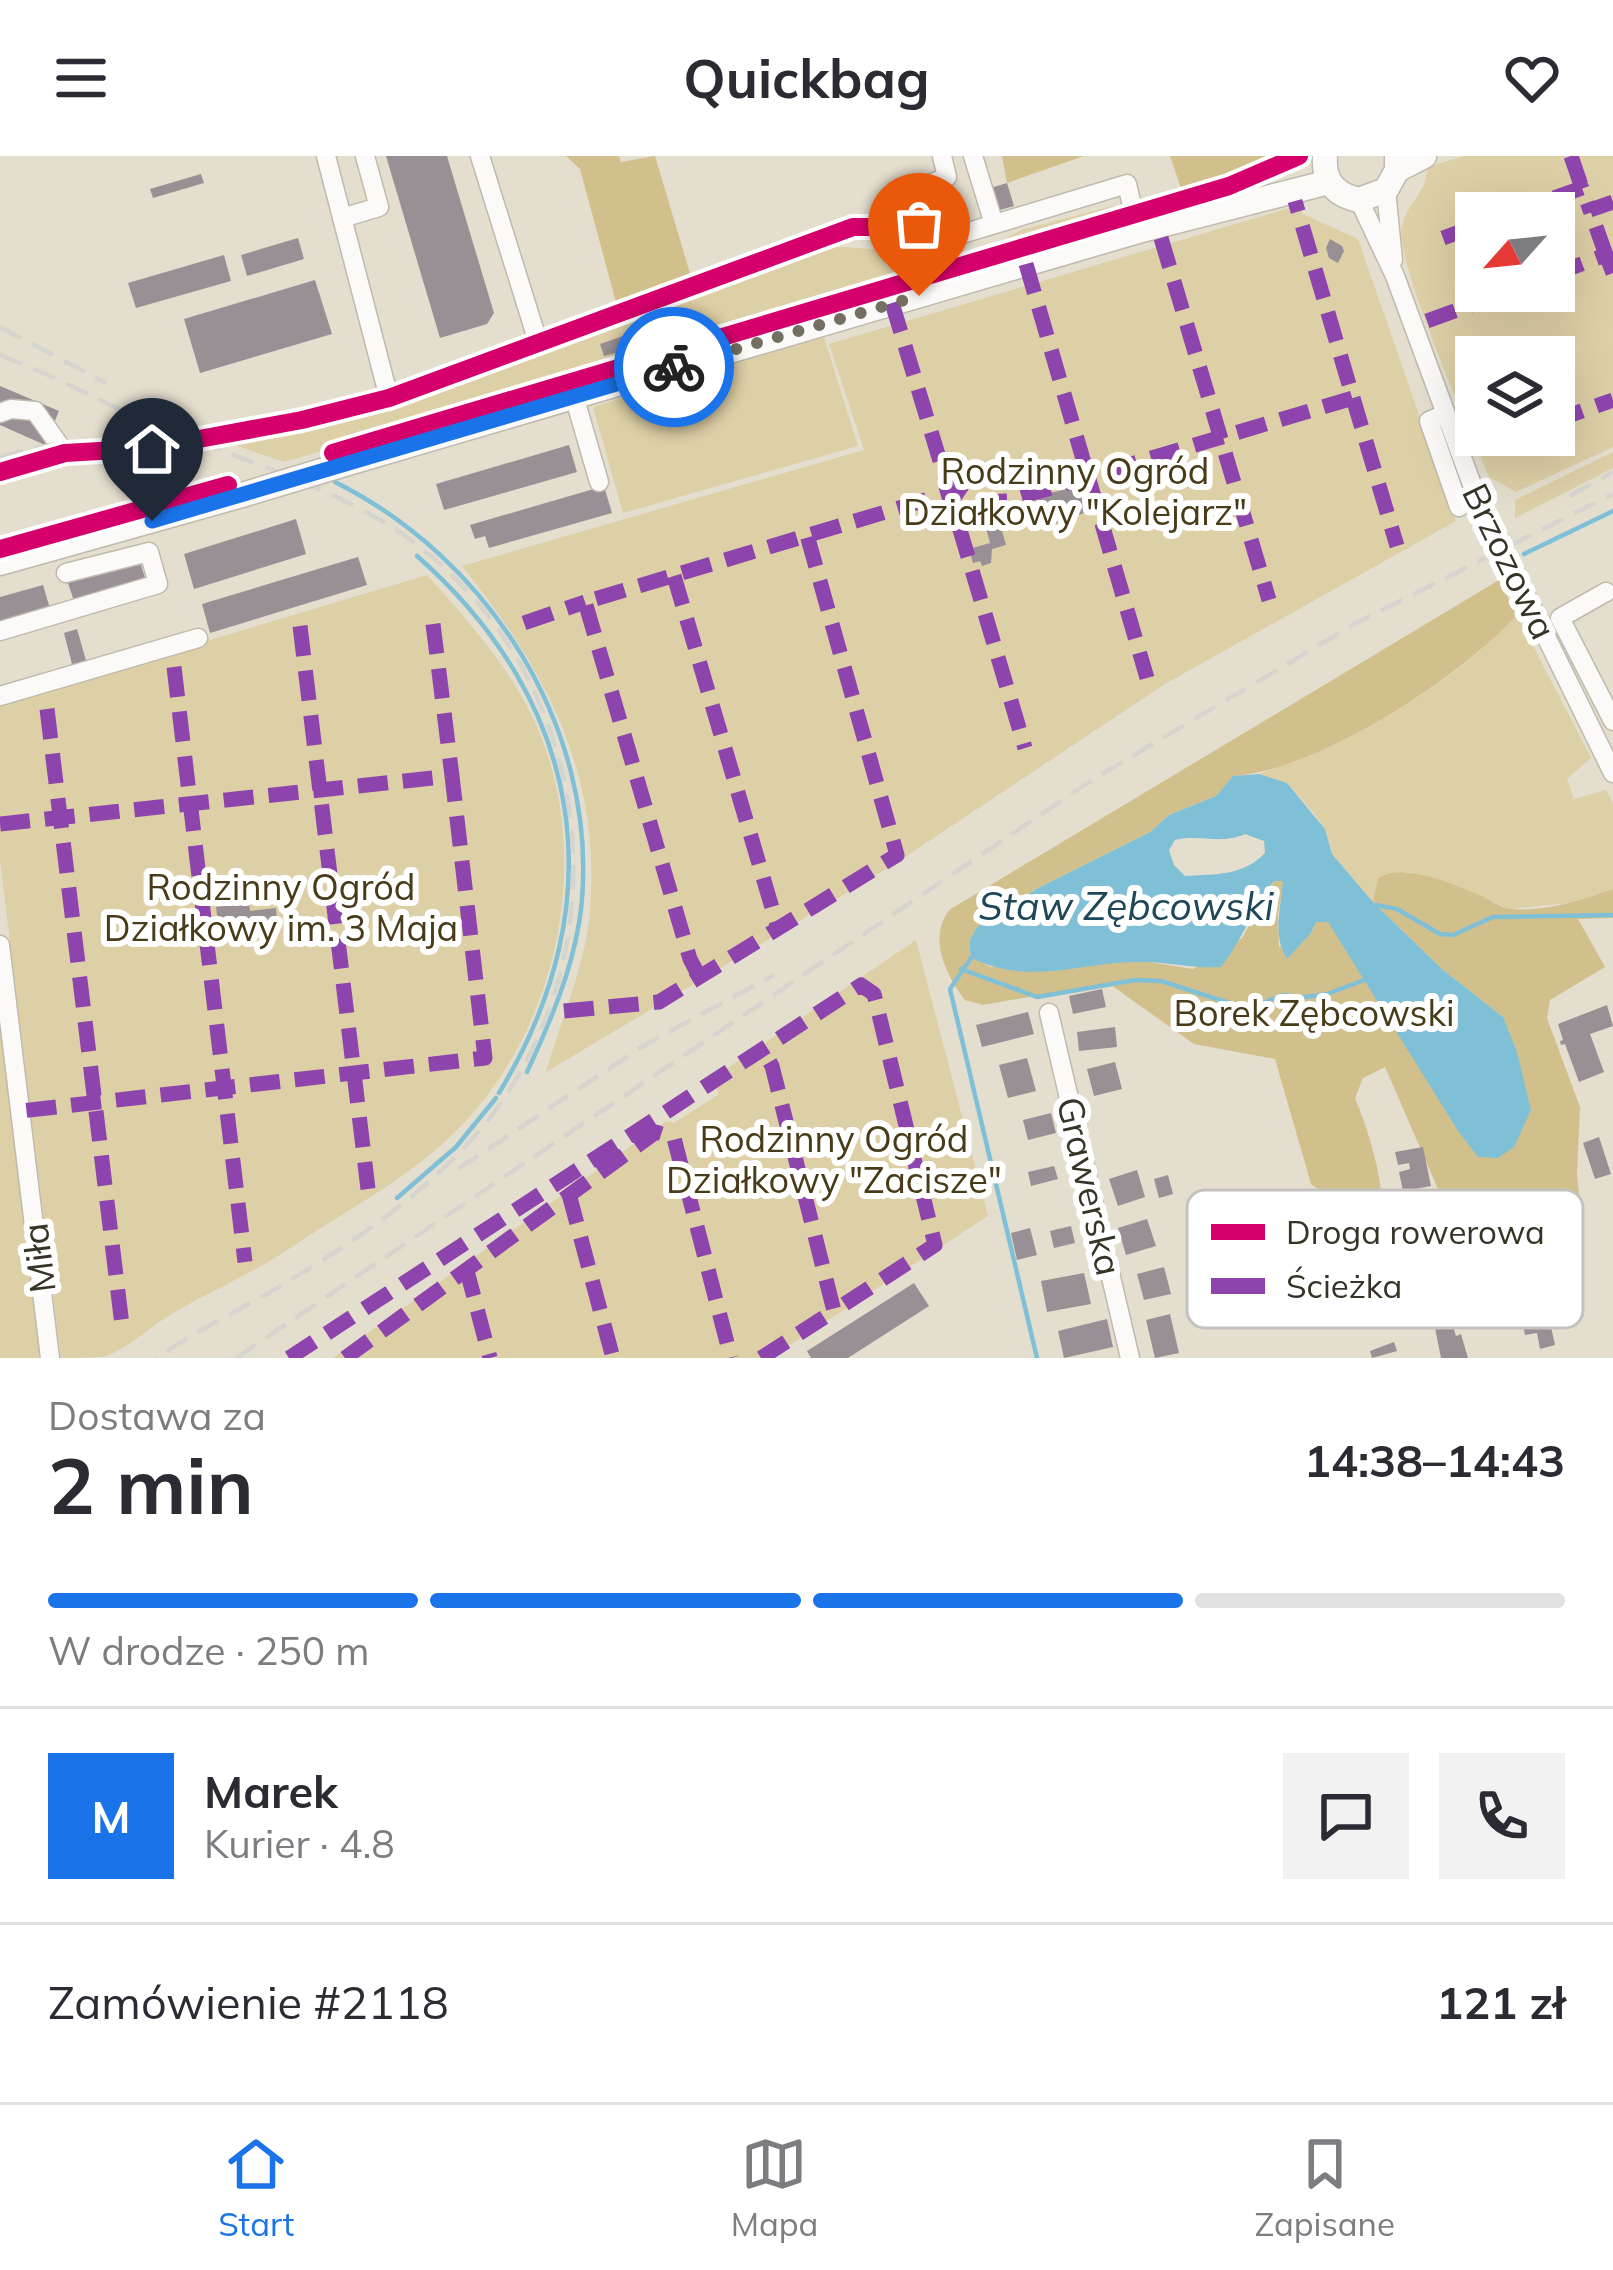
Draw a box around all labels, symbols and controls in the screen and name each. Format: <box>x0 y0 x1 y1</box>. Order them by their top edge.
text: Quickbag <box>683 44 930 112</box>
icon: menu <box>48 45 114 111</box>
icon: heart <box>1499 45 1565 111</box>
pin <box>868 173 970 296</box>
icon: bag <box>886 191 952 257</box>
north arrow <box>1455 192 1575 312</box>
map controls <box>1455 192 1575 456</box>
courier <box>614 307 734 427</box>
icon: bike <box>641 334 707 400</box>
button: layers <box>1455 336 1575 456</box>
pin <box>101 398 203 521</box>
icon: home <box>119 416 185 482</box>
park label: Rodzinny Ogród Działkowy "Kolejarz" <box>903 448 1247 534</box>
street label: Brzozowa <box>1453 476 1567 646</box>
park label: Rodzinny Ogród Działkowy im. 3 Maja <box>104 864 458 950</box>
water label: Staw Zębcowski <box>978 881 1274 930</box>
park label: Borek Zębcowski <box>1173 990 1455 1035</box>
street label: Grawerska <box>1048 1092 1132 1280</box>
park label: Rodzinny Ogród Działkowy "Zacisze" <box>666 1116 1002 1202</box>
legend <box>1187 1190 1583 1328</box>
text: Droga rowerowa <box>1286 1211 1545 1252</box>
street label: Miła <box>11 1221 65 1295</box>
text: Ścieżka <box>1286 1265 1402 1306</box>
text: Dostawa za <box>48 1391 266 1440</box>
text: 14:38–14:43 <box>1304 1432 1565 1488</box>
text: 2 min <box>48 1436 254 1534</box>
text: W drodze · 250 m <box>48 1626 370 1675</box>
button: chat <box>1283 1753 1409 1879</box>
button: phone <box>1439 1753 1565 1879</box>
text: Marek <box>204 1763 338 1819</box>
text: M <box>91 1788 131 1844</box>
text: Kurier · 4.8 <box>204 1819 395 1868</box>
text: Zamówienie #2118 <box>48 1974 449 2030</box>
text: 121 zł <box>1436 1974 1565 2030</box>
tab: Start <box>218 2131 294 2244</box>
tab: Mapa <box>731 2131 818 2244</box>
tab: Zapisane <box>1255 2131 1395 2244</box>

